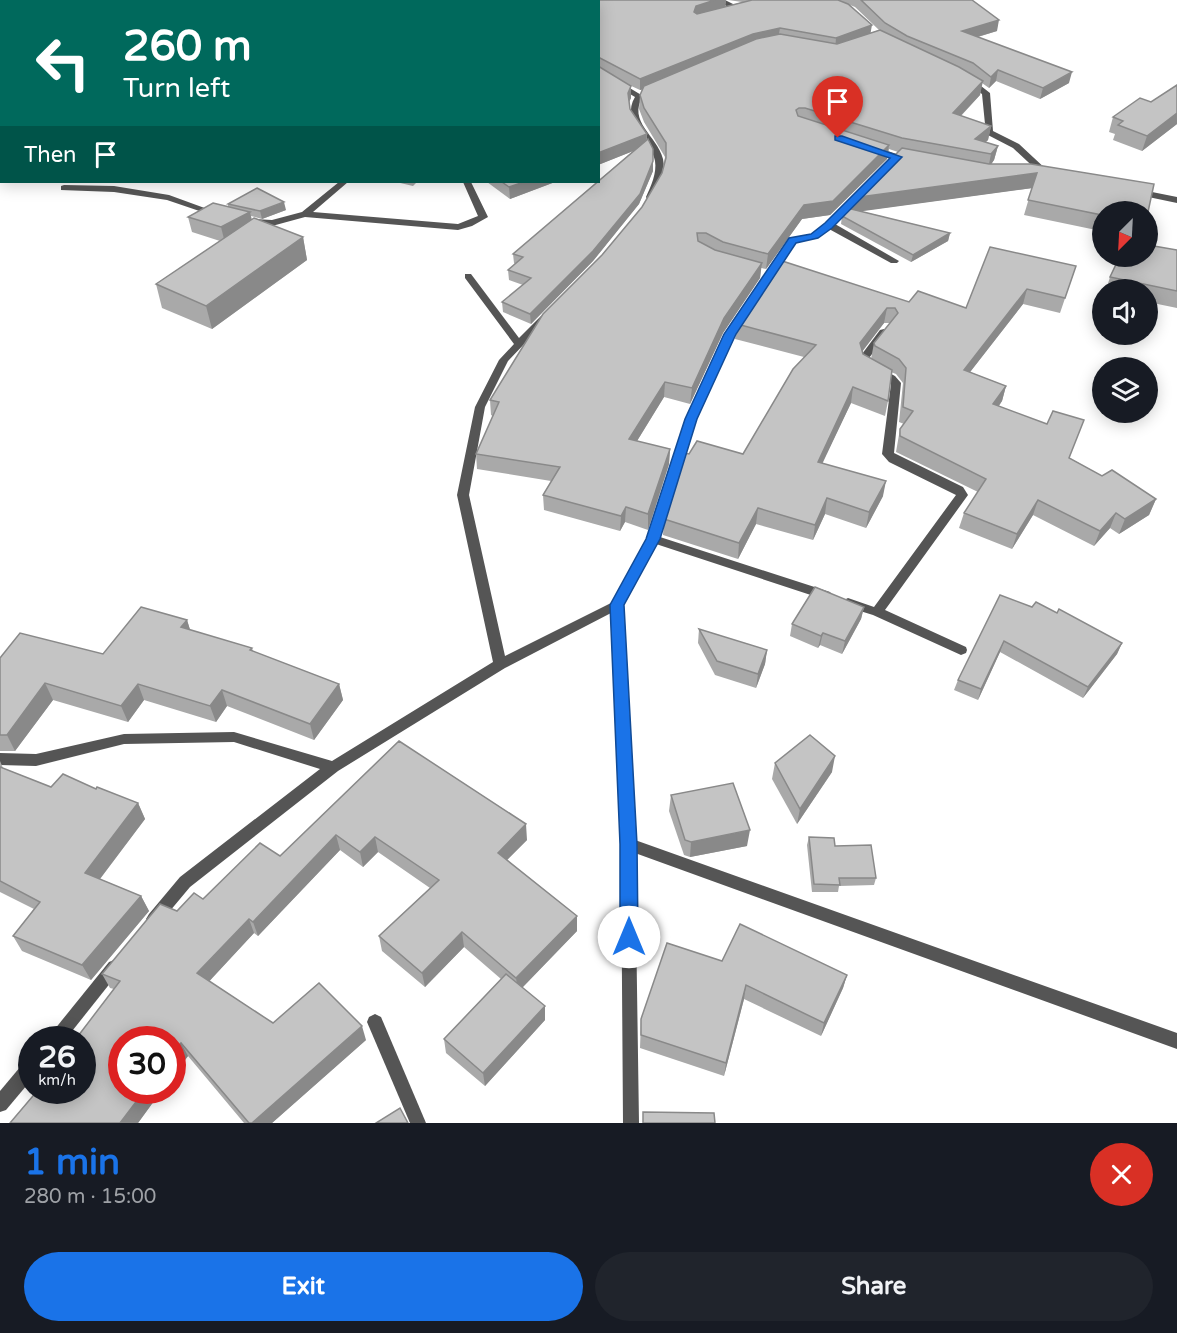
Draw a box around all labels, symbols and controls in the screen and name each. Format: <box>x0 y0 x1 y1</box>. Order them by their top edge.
text: 260 m <box>123 21 252 72</box>
icon: left <box>24 24 102 102</box>
text: Turn left <box>123 72 230 105</box>
pin <box>812 76 863 138</box>
icon: arrive <box>821 85 854 118</box>
icon: arrive <box>89 138 122 171</box>
text: Then <box>24 142 77 168</box>
north arrow <box>1092 201 1158 267</box>
map controls <box>1092 201 1158 423</box>
button: sound <box>1092 279 1158 345</box>
button: layers <box>1092 357 1158 423</box>
position arrow <box>597 905 661 969</box>
speed limit sign: 30 <box>108 1026 186 1104</box>
text: 26 <box>38 1039 76 1076</box>
text: km/h <box>38 1071 76 1089</box>
text: 1 min <box>24 1141 120 1184</box>
button: close <box>1090 1143 1153 1206</box>
text: 280 m · 15:00 <box>24 1185 156 1209</box>
button: Exit <box>24 1252 583 1321</box>
button: Share <box>595 1252 1153 1321</box>

